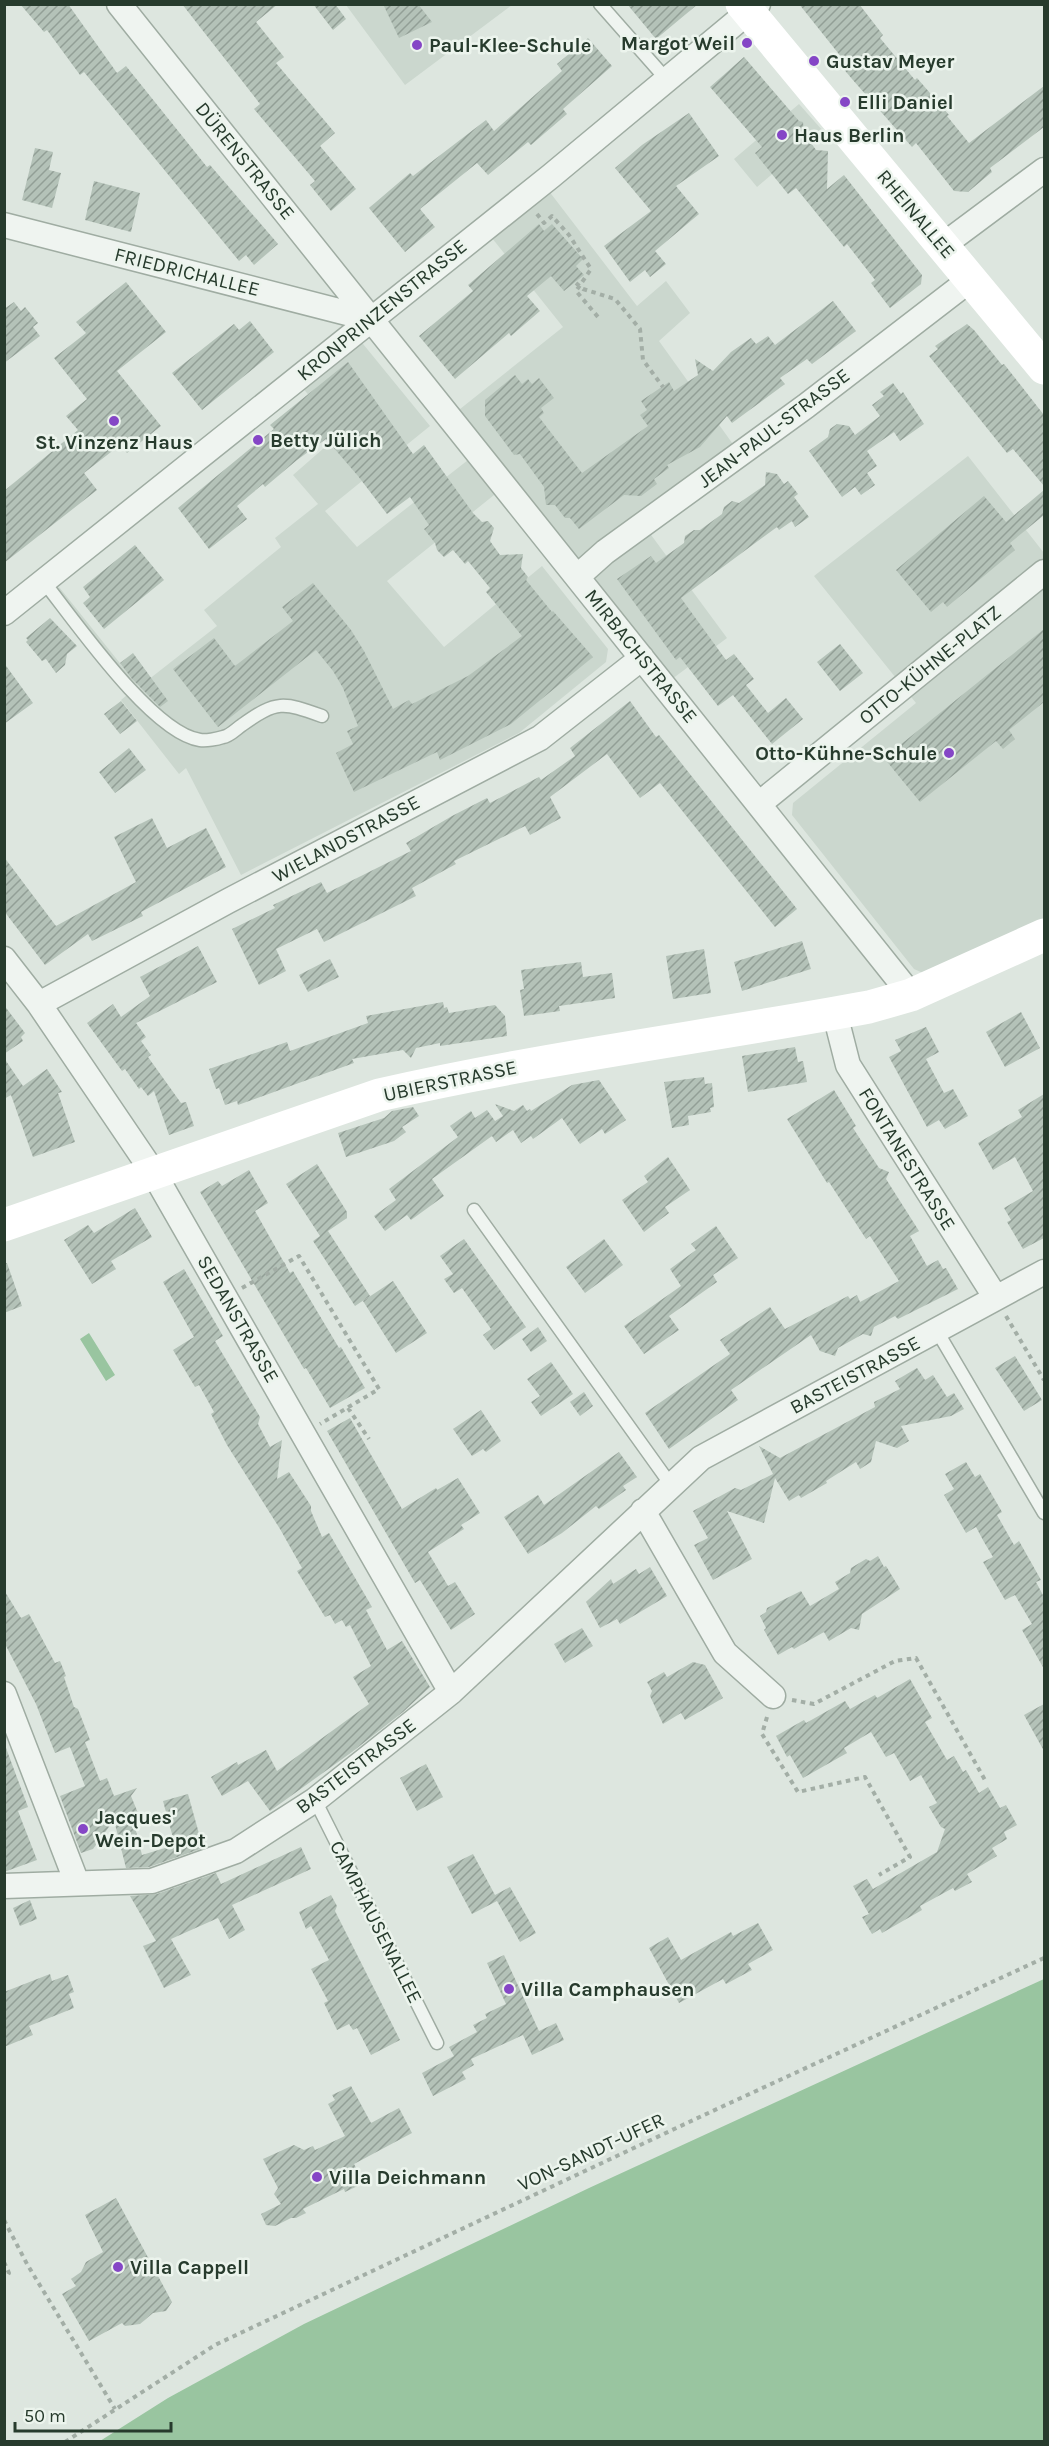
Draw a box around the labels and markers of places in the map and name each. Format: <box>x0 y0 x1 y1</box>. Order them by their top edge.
place label: Margot Weil <box>621 32 735 55</box>
place label: Paul-Klee-Schule <box>429 34 591 57</box>
marker: Margot Weil <box>740 36 754 50</box>
marker: Paul-Klee-Schule <box>410 38 424 52</box>
place label: Gustav Meyer <box>826 50 954 73</box>
marker: Gustav Meyer <box>807 54 821 68</box>
place label: Elli Daniel <box>857 91 954 114</box>
marker: Elli Daniel <box>838 95 852 109</box>
place label: Haus Berlin <box>794 124 904 147</box>
marker: Haus Berlin <box>775 128 789 142</box>
marker: St. Vinzenz Haus <box>107 414 121 428</box>
place label: Betty Jülich <box>270 429 382 452</box>
place label: St. Vinzenz Haus <box>35 431 193 454</box>
marker: Betty Jülich <box>251 433 265 447</box>
place label: Otto-Kühne-Schule <box>755 742 937 765</box>
marker: Otto-Kühne-Schule <box>942 746 956 760</box>
place label: Jacques' Wein-Depot <box>95 1806 206 1852</box>
marker: Jacques' Wein-Depot <box>76 1822 90 1836</box>
place label: Villa Camphausen <box>521 1978 694 2001</box>
marker: Villa Camphausen <box>502 1982 516 1996</box>
place label: Villa Deichmann <box>329 2166 486 2189</box>
marker: Villa Deichmann <box>310 2170 324 2184</box>
place label: Villa Cappell <box>130 2256 249 2279</box>
marker: Villa Cappell <box>111 2260 125 2274</box>

